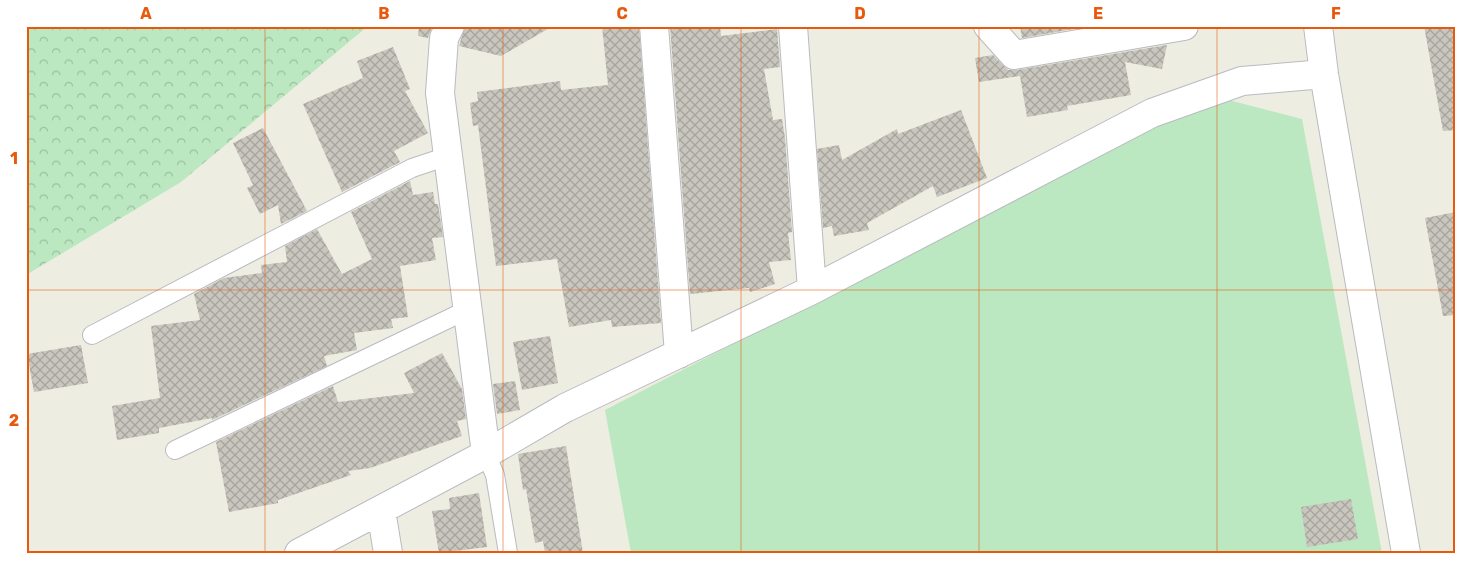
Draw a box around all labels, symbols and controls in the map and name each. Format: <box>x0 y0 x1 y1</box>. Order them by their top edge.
text: A <box>140 4 152 23</box>
text: B <box>378 4 390 23</box>
text: C <box>616 4 628 23</box>
text: D <box>854 4 866 23</box>
text: E <box>1093 4 1103 23</box>
text: F <box>1331 4 1341 23</box>
text: 1 <box>10 149 18 168</box>
text: 2 <box>9 411 19 430</box>

